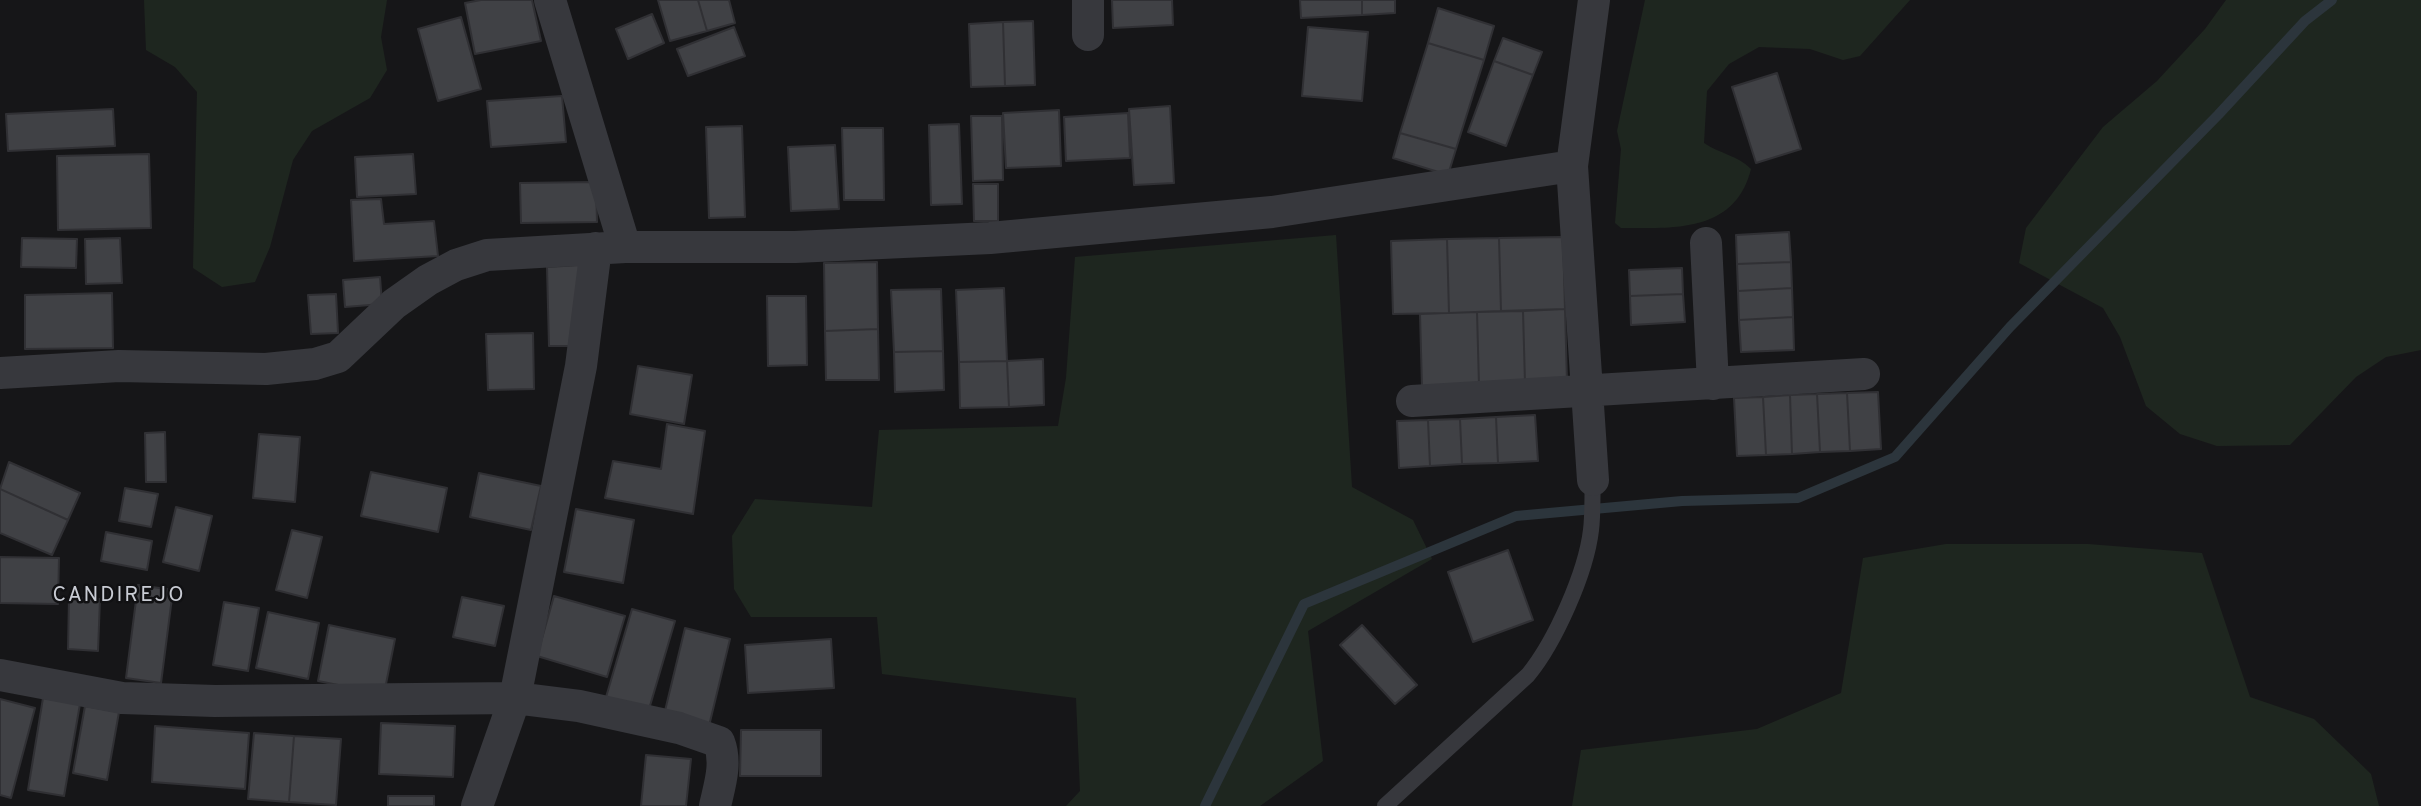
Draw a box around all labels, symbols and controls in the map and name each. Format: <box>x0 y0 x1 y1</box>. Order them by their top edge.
district label: CANDIREJO <box>54 584 184 610</box>

